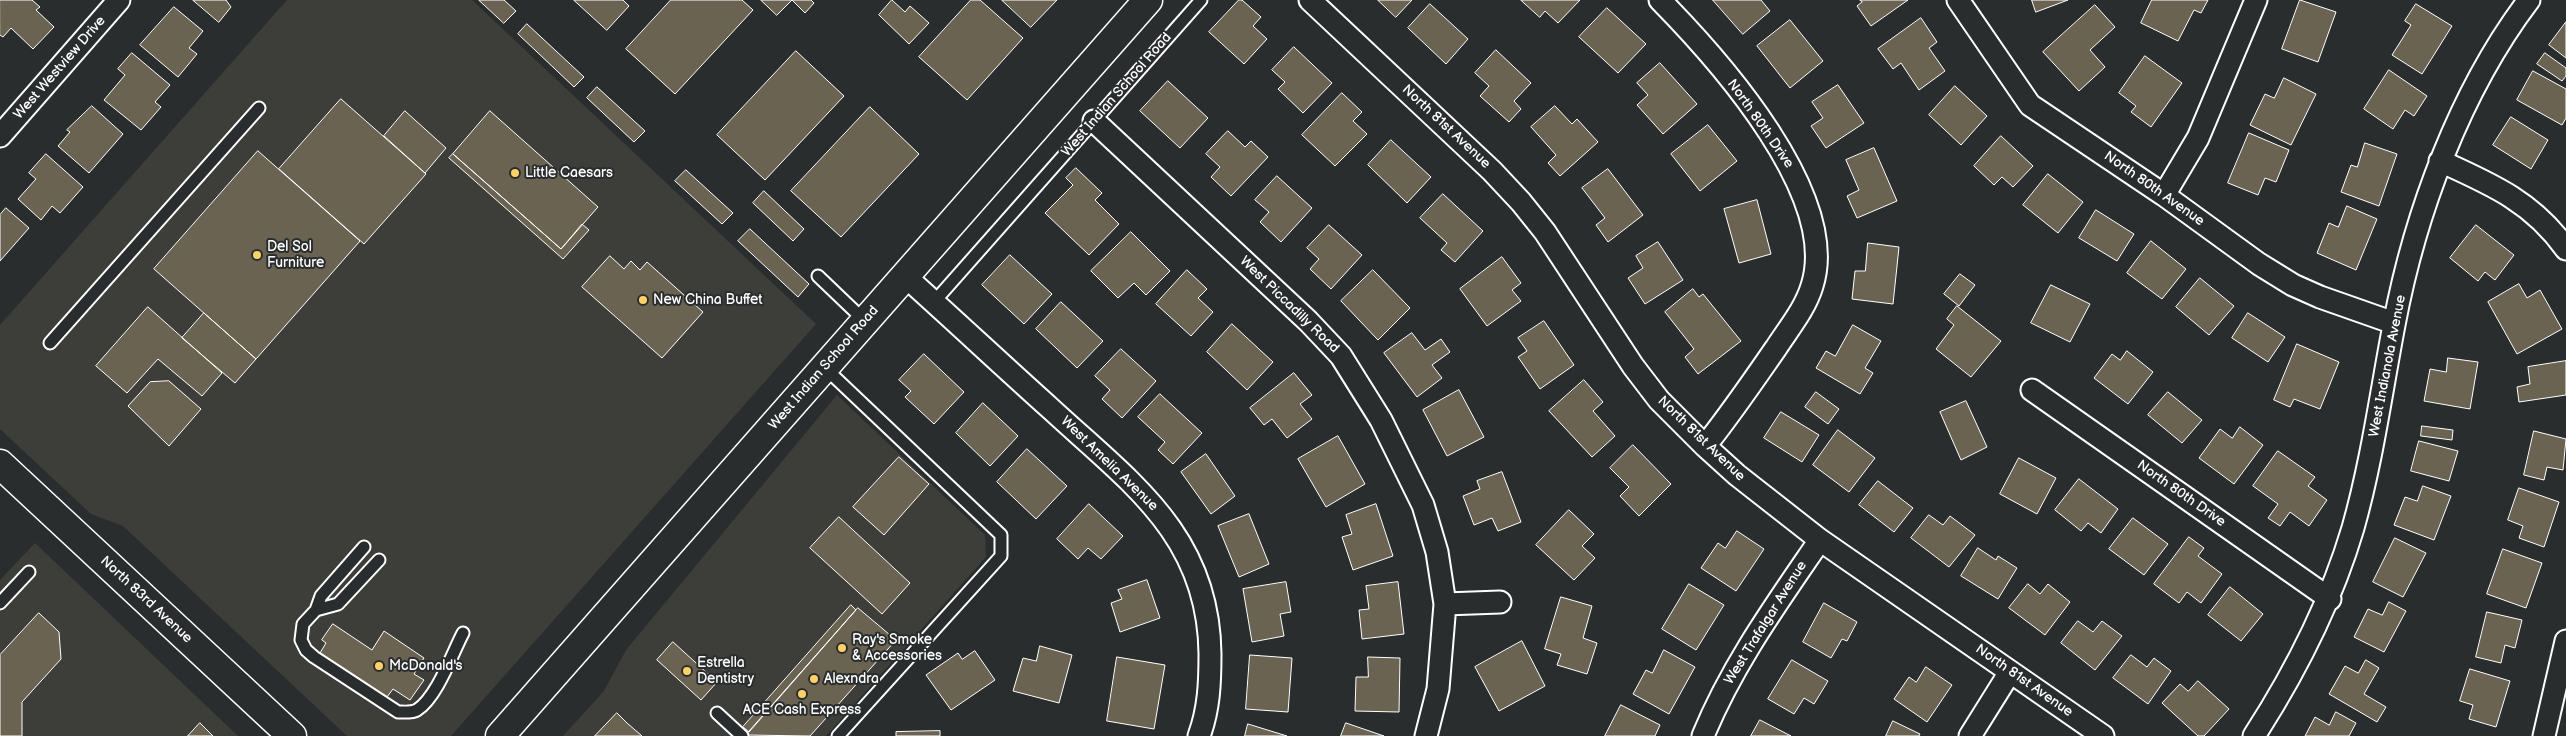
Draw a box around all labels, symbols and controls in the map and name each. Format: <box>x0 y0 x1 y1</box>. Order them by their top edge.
street label: West Westview Drive <box>11 13 109 123</box>
street label: West Indian School Road <box>1059 30 1175 160</box>
street label: North 80th Drive <box>1723 76 1797 172</box>
street label: North 81st Avenue <box>1398 82 1494 172</box>
street label: North 80th Avenue <box>2101 148 2207 230</box>
place label: Little Caesars <box>525 165 613 181</box>
marker: Little Caesars <box>509 167 521 179</box>
place label: Del Sol Furniture <box>267 239 324 272</box>
marker: Del Sol Furniture <box>251 249 263 261</box>
street label: West Piccadilly Road <box>1236 253 1342 357</box>
place label: New China Buffet <box>653 292 763 308</box>
marker: New China Buffet <box>637 294 649 306</box>
street label: West Indianola Avenue <box>2366 294 2410 438</box>
street label: West Indian School Road <box>766 303 882 433</box>
street label: North 81st Avenue <box>1654 393 1748 485</box>
street label: West Amelia Avenue <box>1057 413 1161 515</box>
street label: North 80th Drive <box>2133 457 2229 531</box>
street label: North 83rd Avenue <box>96 553 196 647</box>
street label: West Trafalgar Avenue <box>1721 558 1811 688</box>
place label: Ray's Smoke & Accessories <box>852 632 942 664</box>
street label: North 81st Avenue <box>1972 641 2076 721</box>
marker: Ray's Smoke & Accessories <box>836 642 848 654</box>
place label: Estrella Dentistry <box>697 655 754 688</box>
place label: McDonald's <box>389 658 462 674</box>
marker: McDonald's <box>373 660 385 672</box>
marker: Estrella Dentistry <box>681 665 693 677</box>
place label: Alexndra <box>824 671 879 687</box>
marker: Alexndra <box>808 673 820 685</box>
marker: ACE Cash Express <box>796 688 808 700</box>
place label: ACE Cash Express <box>743 702 861 718</box>

